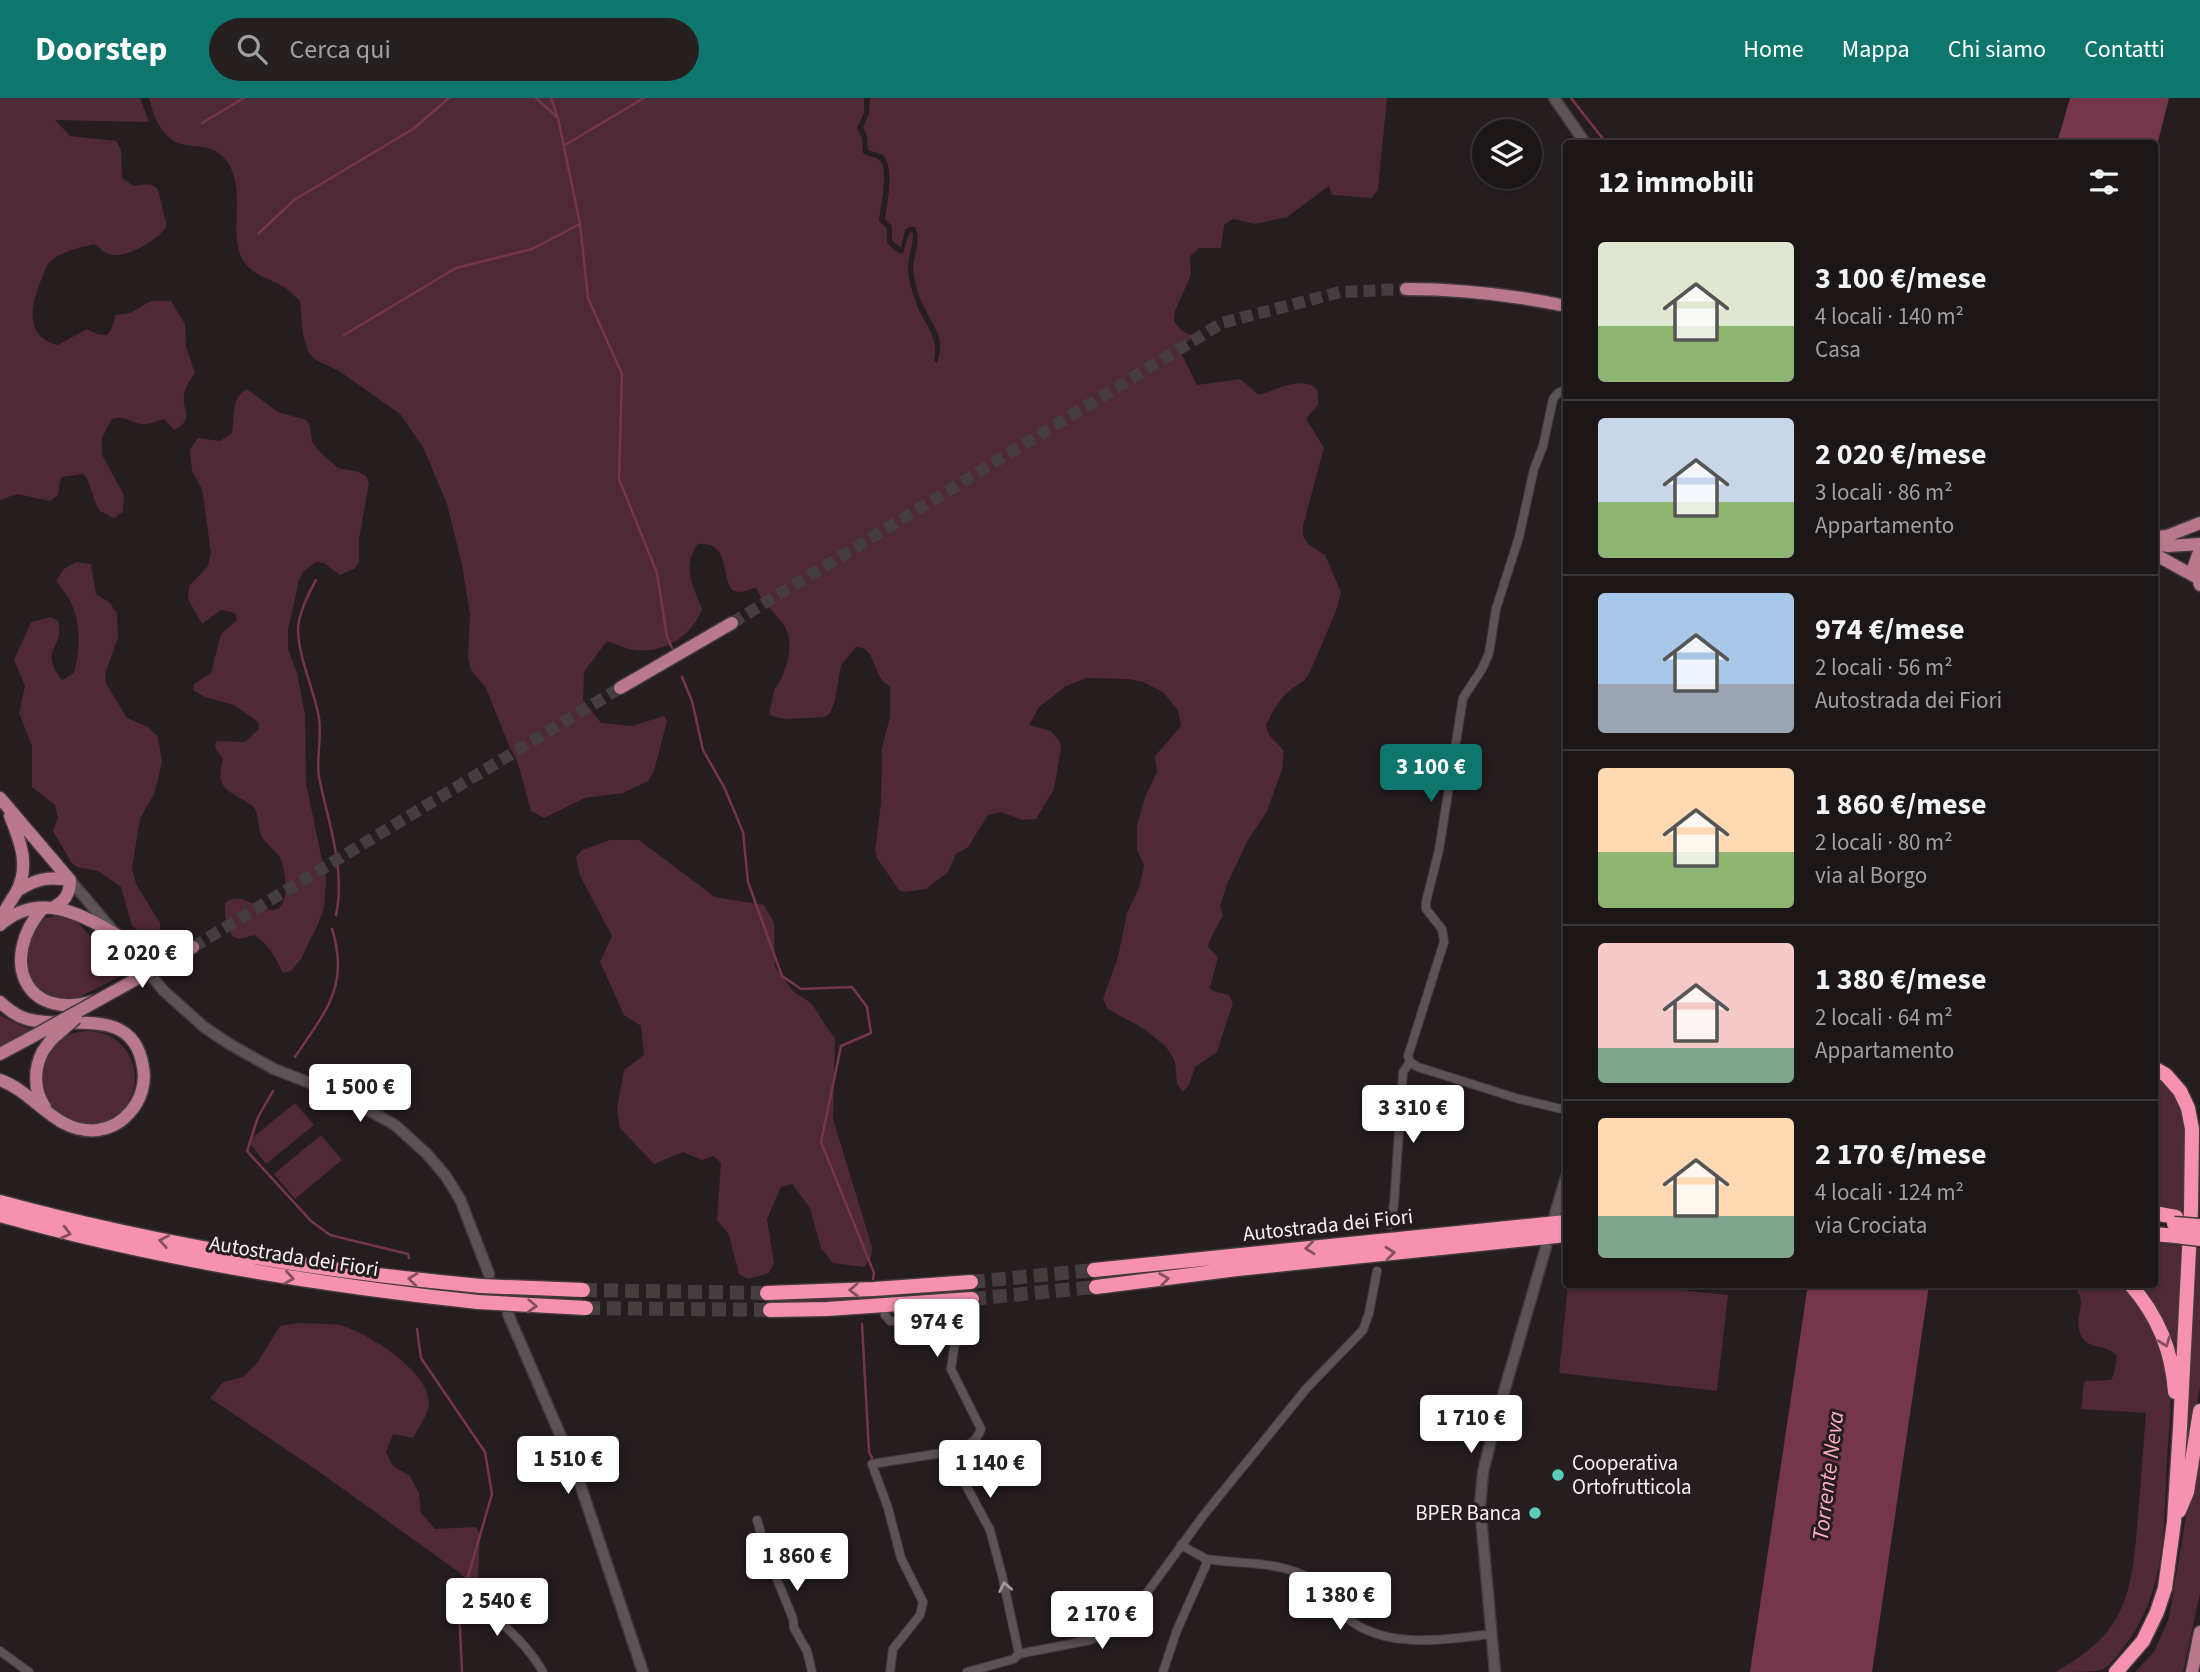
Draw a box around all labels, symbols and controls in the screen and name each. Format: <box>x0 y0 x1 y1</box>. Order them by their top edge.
search box <box>209 18 699 81</box>
text: Doorstep <box>35 26 167 73</box>
icon: search <box>233 30 271 68</box>
text: Cerca qui <box>289 31 391 68</box>
text: Home <box>1743 32 1804 67</box>
text: Mappa <box>1842 32 1910 67</box>
text: Chi siamo <box>1948 32 2046 67</box>
text: Contatti <box>2084 32 2165 67</box>
map controls <box>1472 119 1542 189</box>
button: layers <box>1472 119 1542 189</box>
text: 12 immobili <box>1598 161 1754 204</box>
icon: filters <box>2085 163 2123 201</box>
text: 3 100 €/mese <box>1815 257 1986 300</box>
icon: home <box>1654 270 1738 354</box>
text: 4 locali · 140 m² <box>1815 300 1964 333</box>
text: Casa <box>1815 333 1861 366</box>
text: 2 020 €/mese <box>1815 433 1986 476</box>
icon: home <box>1654 446 1738 530</box>
text: 3 locali · 86 m² <box>1815 476 1953 509</box>
text: Appartamento <box>1815 509 1954 542</box>
text: 974 €/mese <box>1815 608 1965 651</box>
icon: home <box>1654 621 1738 705</box>
text: 2 locali · 56 m² <box>1815 651 1953 684</box>
text: Autostrada dei Fiori <box>1815 684 2002 717</box>
pin: 3 100 € <box>1366 744 1496 804</box>
text: 3 100 € <box>1396 750 1466 783</box>
text: 1 860 €/mese <box>1815 783 1986 826</box>
icon: home <box>1654 796 1738 880</box>
text: 2 locali · 80 m² <box>1815 826 1953 859</box>
text: via al Borgo <box>1815 859 1927 892</box>
pin: 2 020 € <box>77 930 207 990</box>
text: 2 020 € <box>107 936 177 969</box>
text: 1 380 €/mese <box>1815 958 1986 1001</box>
icon: home <box>1654 971 1738 1055</box>
text: 2 locali · 64 m² <box>1815 1001 1953 1034</box>
text: Appartamento <box>1815 1034 1954 1067</box>
pin: 1 500 € <box>295 1065 425 1124</box>
text: 1 500 € <box>325 1070 395 1103</box>
pin: 3 310 € <box>1348 1086 1478 1145</box>
text: 3 310 € <box>1378 1091 1448 1124</box>
text: 2 170 €/mese <box>1815 1133 1986 1176</box>
icon: home <box>1654 1146 1738 1230</box>
text: 4 locali · 124 m² <box>1815 1176 1964 1209</box>
street label: Autostrada dei Fiori <box>1241 1201 1415 1249</box>
text: via Crociata <box>1815 1209 1927 1242</box>
one-way arrow <box>60 1225 72 1239</box>
street label: Autostrada dei Fiori <box>207 1228 381 1284</box>
one-way arrow <box>158 1234 170 1249</box>
one-way arrow <box>1304 1241 1316 1256</box>
one-way arrow <box>1384 1245 1396 1260</box>
one-way arrow <box>283 1270 295 1285</box>
one-way arrow <box>1158 1271 1170 1286</box>
one-way arrow <box>407 1272 419 1287</box>
one-way arrow <box>848 1283 859 1298</box>
one-way arrow <box>527 1298 538 1313</box>
pin: 974 € <box>888 1300 986 1359</box>
text: 974 € <box>910 1305 964 1338</box>
one-way arrow <box>2157 1335 2171 1348</box>
pin: 1 710 € <box>1406 1396 1536 1455</box>
text: 1 710 € <box>1436 1401 1506 1434</box>
water label: Torrente Neva <box>1804 1409 1852 1543</box>
pin: 1 510 € <box>503 1436 633 1496</box>
pin: 1 140 € <box>925 1440 1055 1500</box>
text: 1 510 € <box>533 1442 603 1475</box>
text: 1 140 € <box>955 1446 1025 1479</box>
place label: Cooperativa Ortofrutticola <box>1572 1448 1692 1502</box>
marker: Cooperativa Ortofrutticola <box>1550 1467 1566 1483</box>
place label: BPER Banca <box>1415 1498 1521 1528</box>
marker: BPER Banca <box>1527 1505 1543 1521</box>
pin: 1 860 € <box>732 1534 862 1593</box>
text: 1 860 € <box>762 1539 832 1572</box>
pin: 1 380 € <box>1275 1572 1405 1632</box>
pin: 2 540 € <box>432 1578 562 1638</box>
text: 1 380 € <box>1305 1578 1375 1611</box>
one-way arrow <box>998 1581 1013 1593</box>
text: 2 540 € <box>462 1584 532 1617</box>
pin: 2 170 € <box>1037 1592 1167 1651</box>
text: 2 170 € <box>1067 1597 1137 1630</box>

